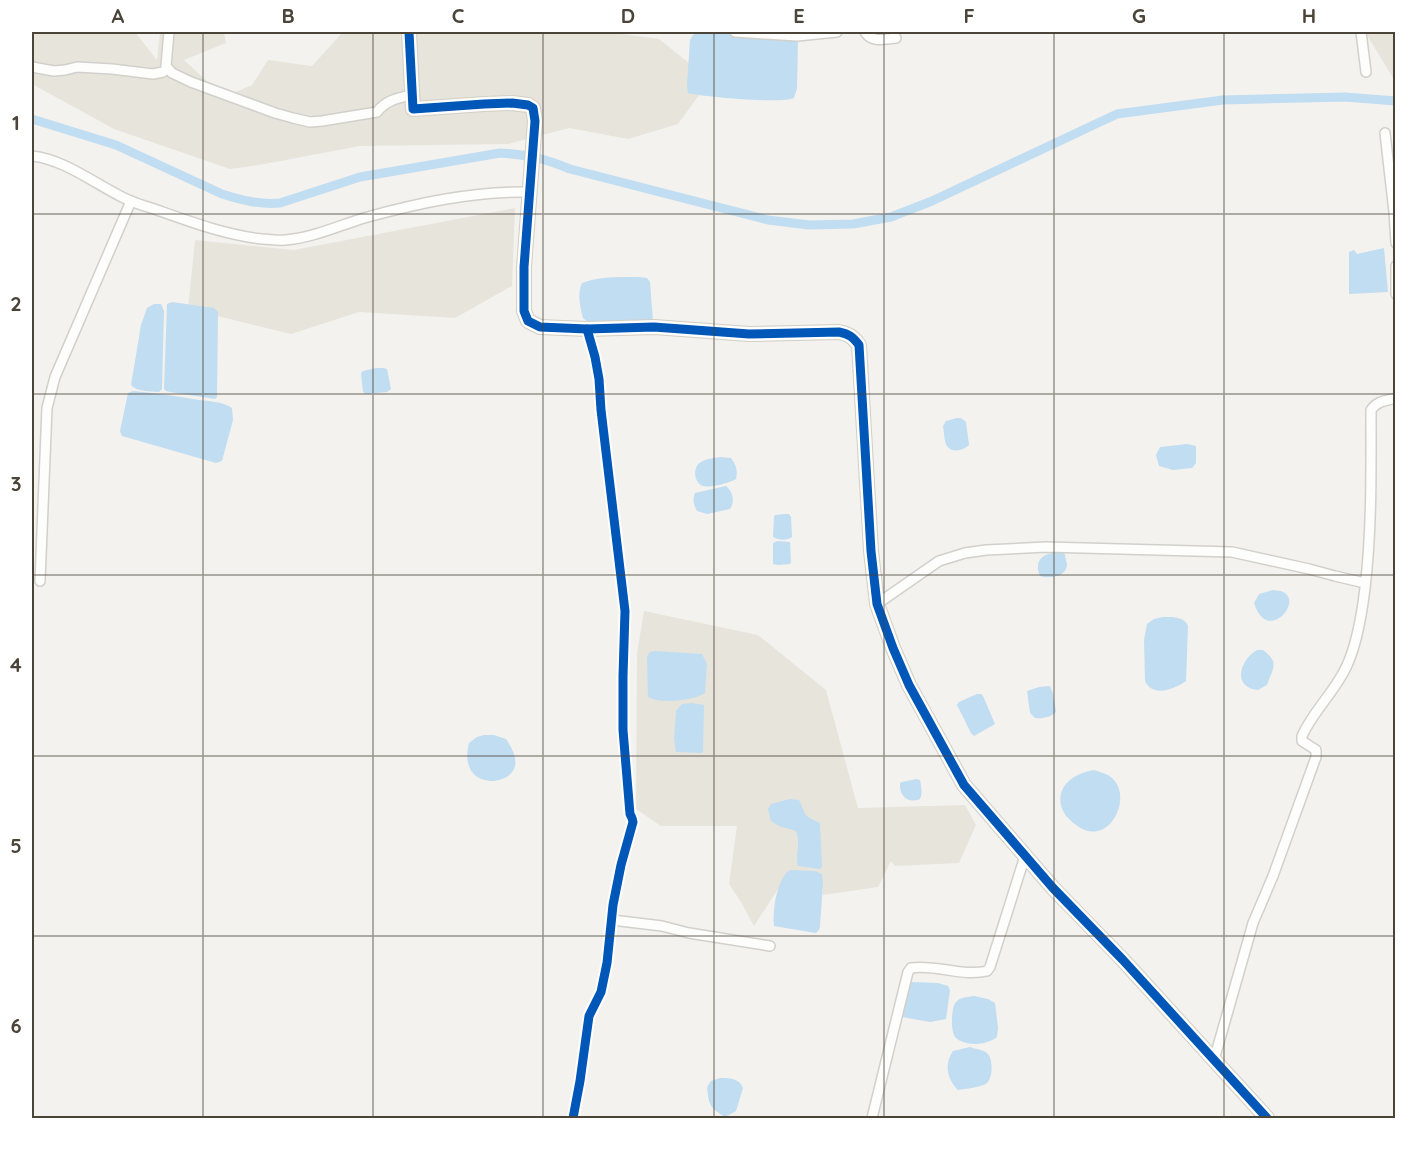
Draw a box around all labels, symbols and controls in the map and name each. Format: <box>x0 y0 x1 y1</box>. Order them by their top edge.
text: A <box>112 3 125 28</box>
text: B <box>281 3 295 28</box>
text: C <box>452 3 465 28</box>
text: D <box>621 3 635 28</box>
text: E <box>793 3 805 28</box>
text: F <box>963 3 975 28</box>
text: G <box>1132 3 1146 28</box>
text: H <box>1302 3 1316 28</box>
text: 1 <box>12 110 20 135</box>
text: 2 <box>10 291 22 316</box>
text: 3 <box>11 471 21 496</box>
text: 4 <box>10 652 22 677</box>
text: 5 <box>10 833 22 858</box>
text: 6 <box>10 1013 22 1038</box>

